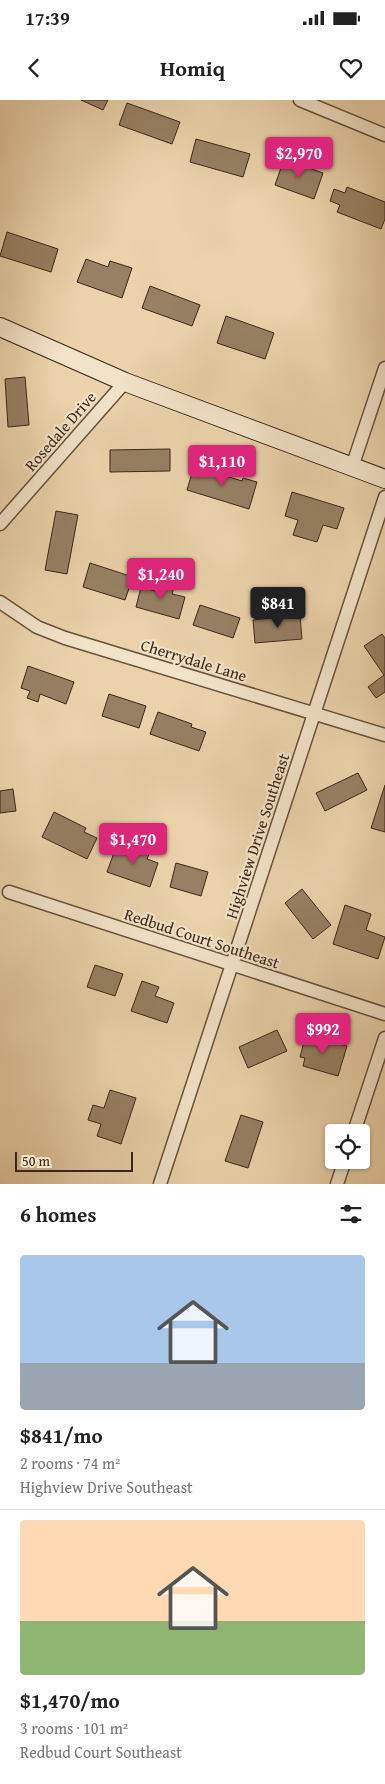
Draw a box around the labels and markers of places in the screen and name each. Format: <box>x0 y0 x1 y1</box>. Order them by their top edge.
pin: $2,970 <box>258 136 340 179</box>
pin: $1,110 <box>181 444 263 487</box>
pin: $1,240 <box>120 558 202 600</box>
pin: $841 <box>248 586 308 629</box>
pin: $1,470 <box>92 822 174 865</box>
pin: $992 <box>293 1012 353 1055</box>

